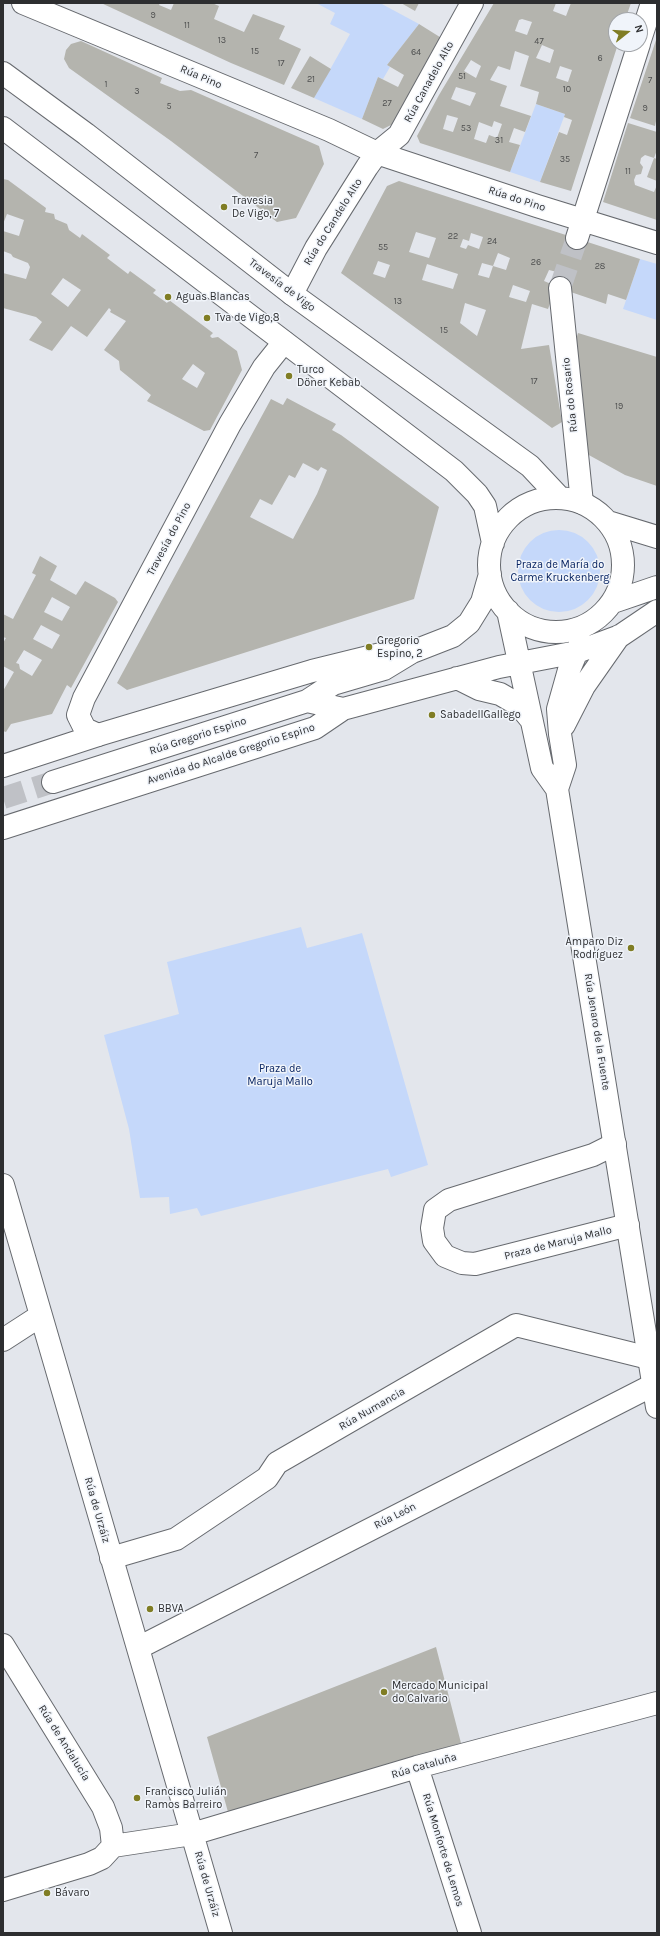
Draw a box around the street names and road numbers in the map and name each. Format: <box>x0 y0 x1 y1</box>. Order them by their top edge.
street label: Rúa Canadelo Alto <box>401 39 457 125</box>
street label: Rúa Pino <box>178 62 224 92</box>
street label: Rúa do Candelo Alto <box>301 176 365 268</box>
street label: Rúa do Pino <box>487 184 547 214</box>
street label: Travesía de Vigo <box>246 256 318 314</box>
street label: Rúa do Rosario <box>560 357 580 433</box>
street label: Travesía do Pino <box>144 500 194 578</box>
street label: Rúa Gregorio Espino <box>148 714 248 758</box>
street label: Avenida do Alcalde Gregorio Espino <box>145 721 317 787</box>
street label: Rúa Jenaro de la Fuente <box>581 973 613 1091</box>
street label: Praza de Maruja Mallo <box>503 1223 613 1263</box>
street label: Rúa Numancia <box>337 1385 407 1433</box>
street label: Rúa de Urzáiz <box>81 1476 113 1544</box>
street label: Rúa León <box>372 1500 418 1532</box>
street label: Rúa de Andalucía <box>35 1703 93 1783</box>
street label: Rúa Cataluña <box>390 1750 458 1782</box>
street label: Rúa Monforte de Lemos <box>419 1792 467 1908</box>
street label: Rúa de Urzáiz <box>191 1850 223 1918</box>

